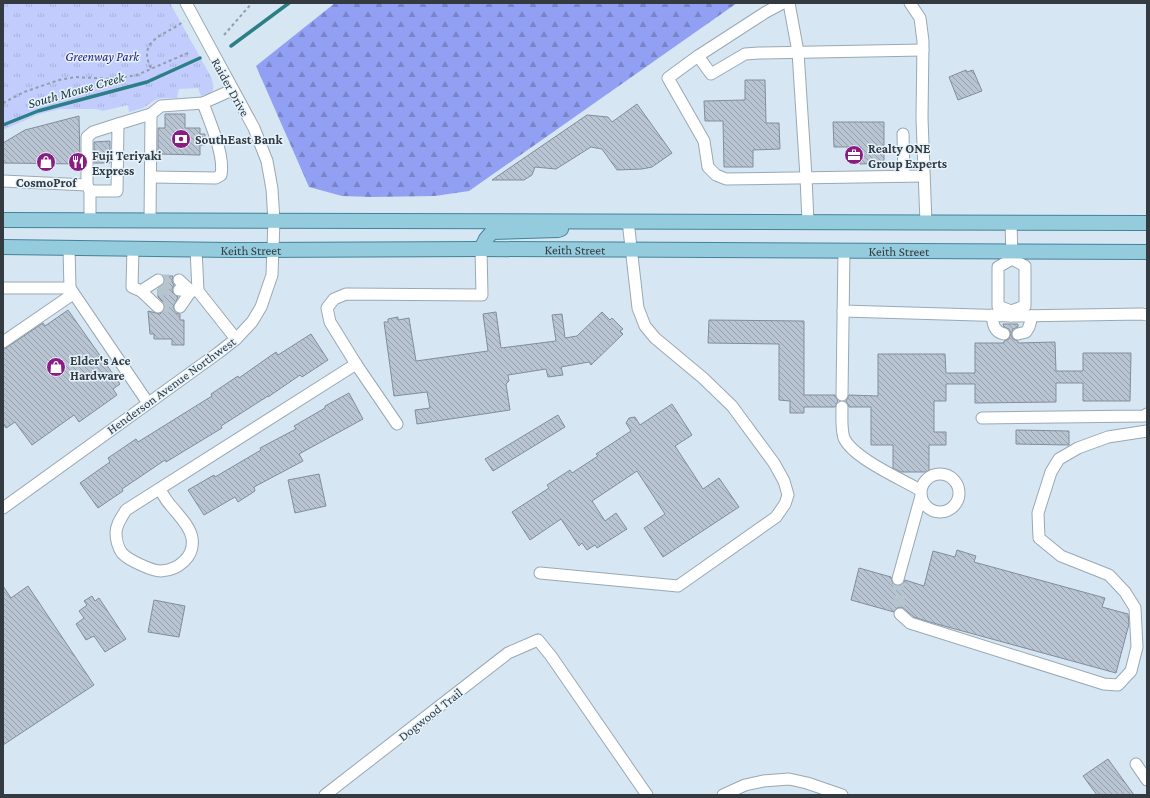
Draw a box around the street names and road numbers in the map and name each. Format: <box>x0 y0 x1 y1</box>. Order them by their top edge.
street label: Raider Drive <box>208 55 253 119</box>
street label: Keith Street <box>545 242 606 258</box>
street label: Keith Street <box>221 243 282 258</box>
street label: Keith Street <box>869 244 930 259</box>
street label: Henderson Avenue Northwest <box>104 333 239 437</box>
street label: Dogwood Trail <box>395 684 466 744</box>

